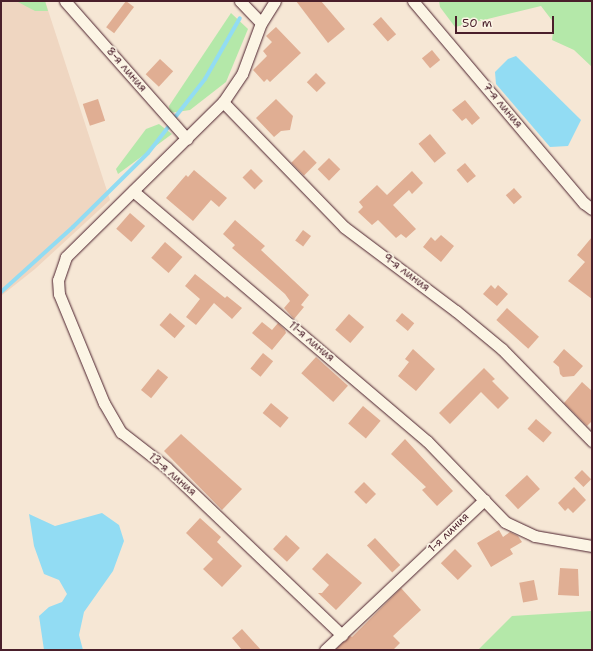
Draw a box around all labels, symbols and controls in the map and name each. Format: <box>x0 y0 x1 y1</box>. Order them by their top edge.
scale bar <box>457 8 556 34</box>
text: 50 m <box>462 15 492 31</box>
street label: 8-я линия <box>103 45 149 95</box>
street label: 7-я линия <box>479 81 525 131</box>
street label: 9-я линия <box>380 251 432 295</box>
street label: 11-я линия <box>285 319 337 365</box>
street label: 13-я линия <box>145 451 199 499</box>
street label: 1-я линия <box>426 510 472 556</box>

